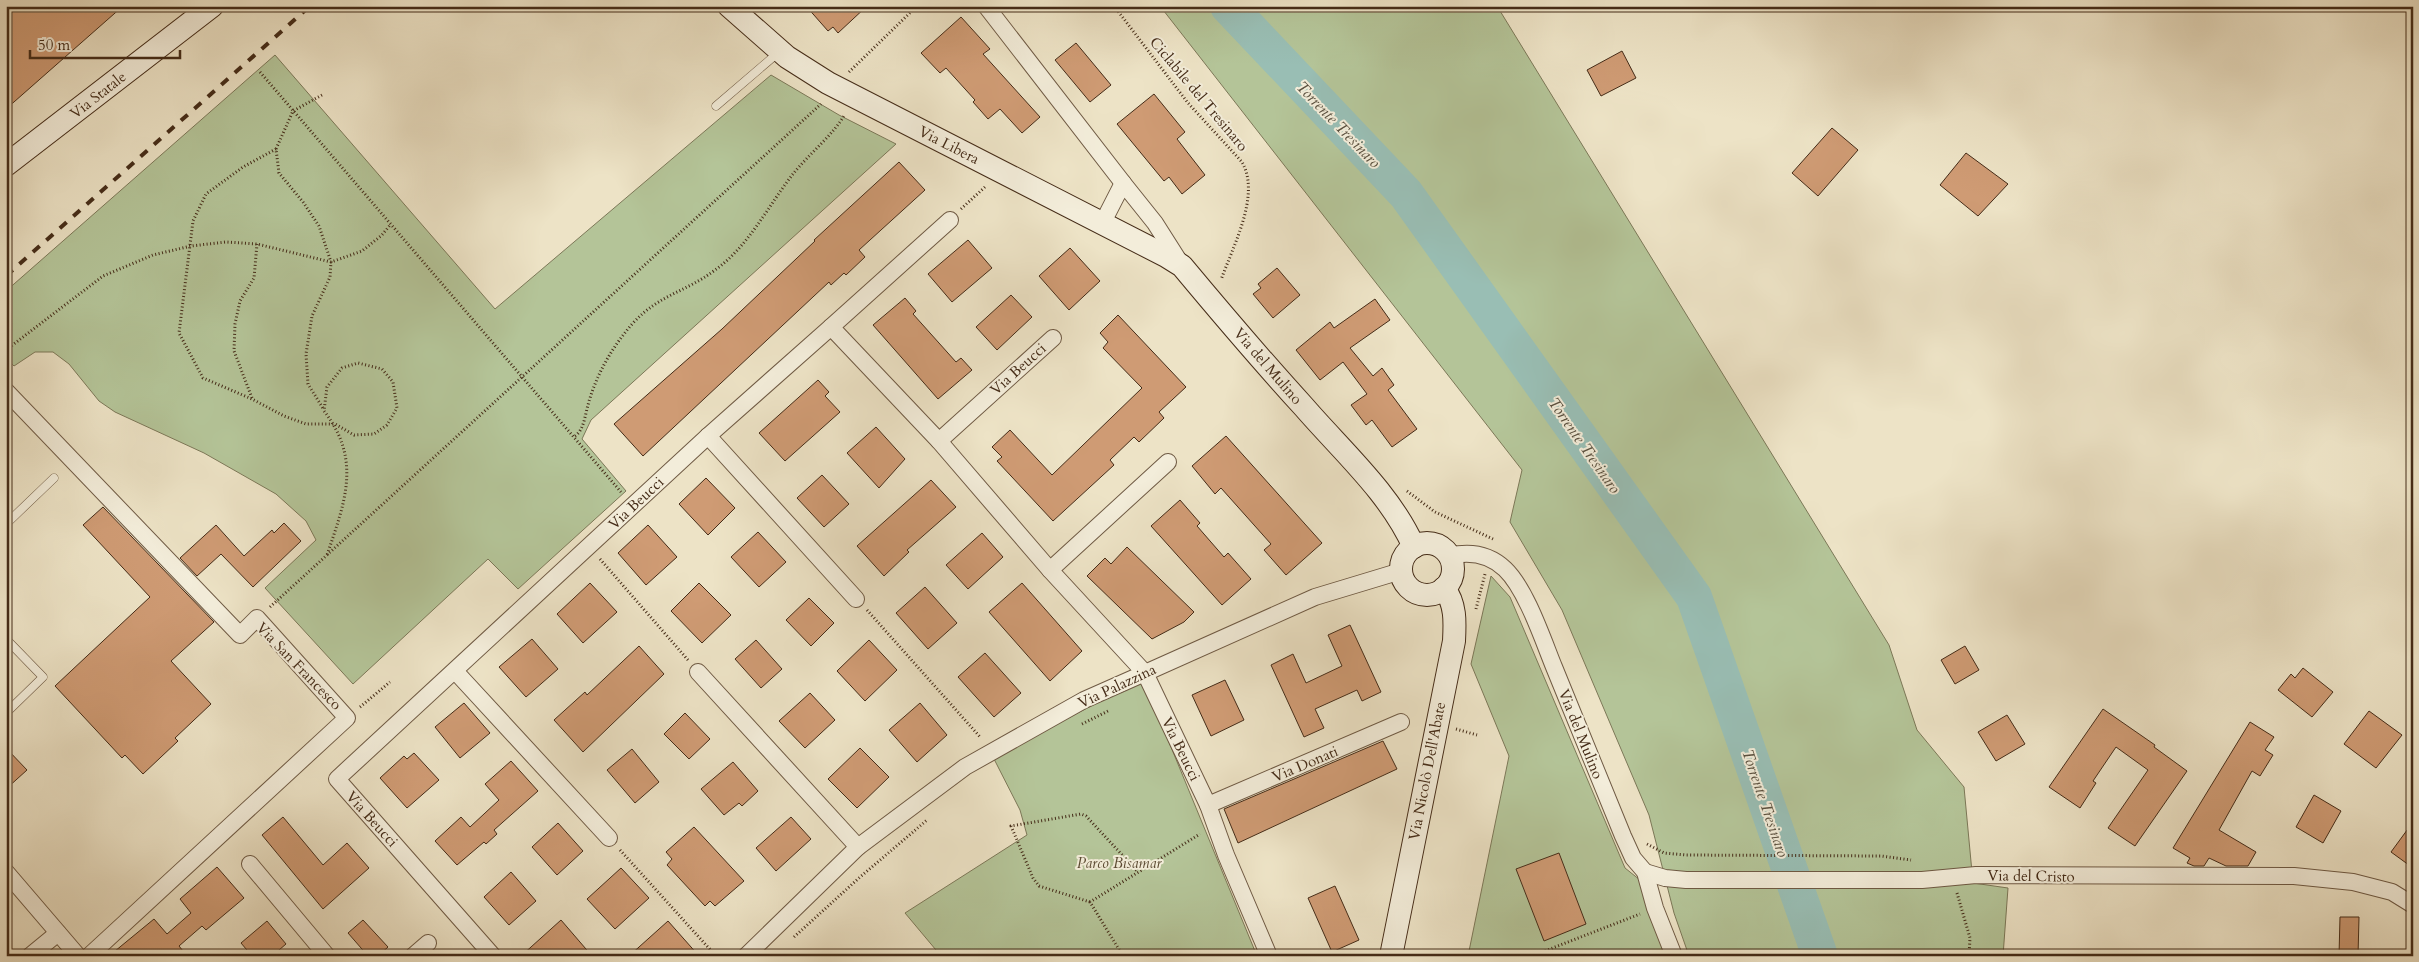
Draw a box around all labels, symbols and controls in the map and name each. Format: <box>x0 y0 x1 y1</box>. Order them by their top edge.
scale bar <box>30 28 180 60</box>
street label: Ciclabile del Tresinaro <box>1145 33 1253 155</box>
text: 50 m <box>38 35 70 55</box>
street label: Via Statale <box>66 67 130 123</box>
water label: Torrente Tresinaro <box>1291 76 1386 173</box>
street label: Via Libera <box>915 121 983 169</box>
street label: Via del Mulino <box>1229 323 1307 409</box>
street label: Via Beucci <box>986 339 1050 399</box>
water label: Torrente Tresinaro <box>1543 393 1626 499</box>
street label: Via Beucci <box>604 472 668 534</box>
street label: Via San Francesco <box>252 618 346 714</box>
street label: Via Palazzina <box>1075 659 1160 713</box>
street label: Via del Mulino <box>1554 686 1608 782</box>
street label: Via Nicolò Dell'Abate <box>1404 700 1450 842</box>
street label: Via Beucci <box>1157 714 1205 784</box>
street label: Via Donati <box>1269 741 1341 787</box>
water label: Torrente Tresinaro <box>1736 746 1794 861</box>
street label: Via Beucci <box>342 787 402 851</box>
park label: Parco Bisamar <box>1077 853 1162 873</box>
street label: Via del Cristo <box>1987 865 2075 887</box>

